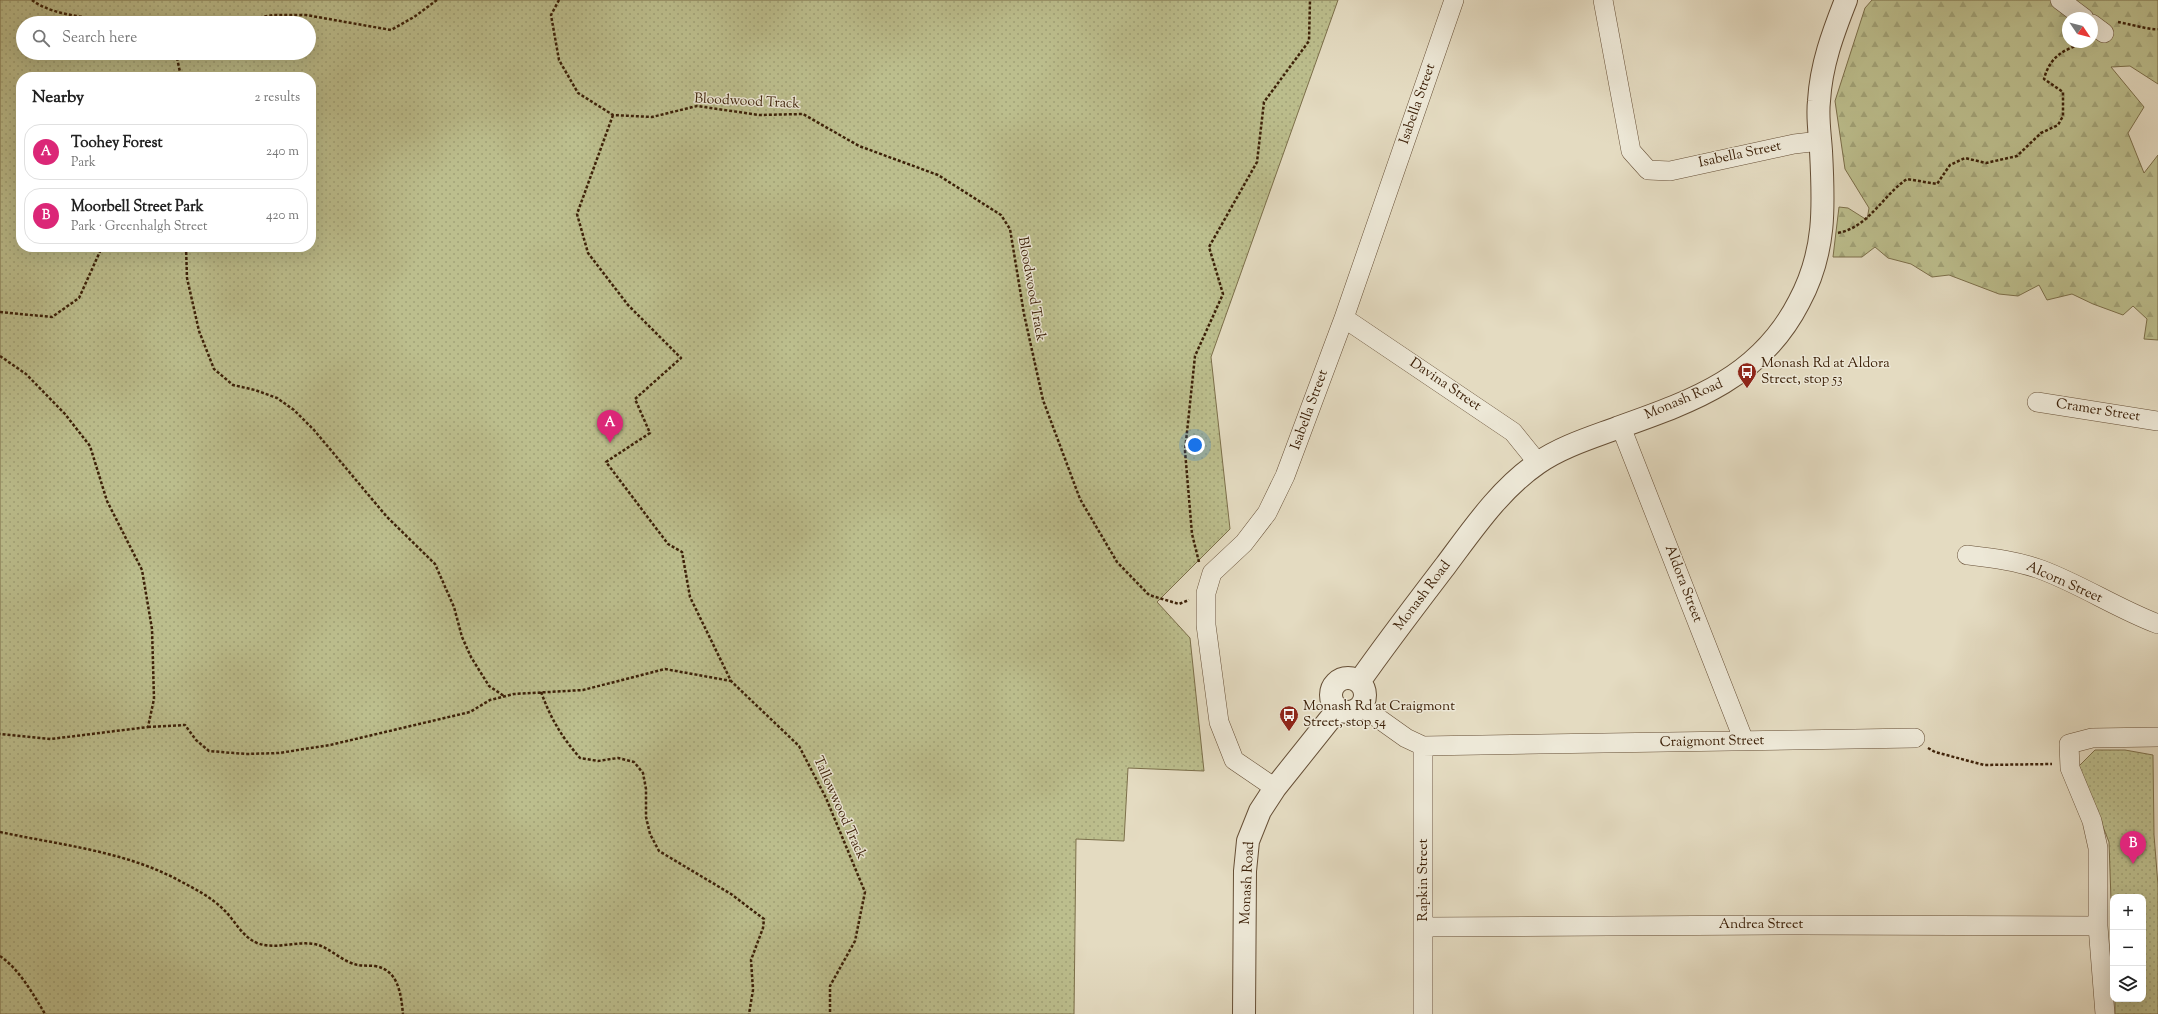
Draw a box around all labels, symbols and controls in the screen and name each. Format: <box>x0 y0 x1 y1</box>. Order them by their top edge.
north arrow <box>2062 12 2098 48</box>
search box <box>16 16 316 60</box>
icon: search <box>30 27 52 49</box>
text: Search here <box>62 28 137 49</box>
street label: Isabella Street <box>1395 61 1441 147</box>
text: Nearby <box>32 86 84 110</box>
text: 2 results <box>255 89 300 107</box>
street label: Bloodwood Track <box>694 89 801 115</box>
text: Toohey Forest <box>71 133 163 154</box>
street label: Isabella Street <box>1697 136 1783 174</box>
text: A <box>41 143 51 161</box>
text: 240 m <box>266 143 299 161</box>
text: Park <box>71 154 96 172</box>
text: Moorbell Street Park <box>71 197 204 218</box>
text: B <box>42 207 50 225</box>
text: 420 m <box>266 207 299 225</box>
text: Park · Greenhalgh Street <box>71 218 207 236</box>
street label: Bloodwood Track <box>1012 235 1050 343</box>
street label: Davina Street <box>1405 354 1485 416</box>
place label: Monash Rd at Aldora Street, stop 53 <box>1761 354 1890 390</box>
bus stop icon: Monash Rd at Aldora Street, stop 53 <box>1736 361 1758 389</box>
street label: Isabella Street <box>1286 367 1334 453</box>
street label: Monash Road <box>1642 375 1726 425</box>
street label: Cramer Street <box>2054 394 2142 428</box>
pin: A <box>597 410 623 443</box>
your location <box>1185 435 1205 455</box>
street label: Aldora Street <box>1659 542 1707 626</box>
street label: Monash Road <box>1390 557 1456 635</box>
street label: Alcorn Street <box>2023 557 2106 609</box>
place label: Monash Rd at Craigmont Street, stop 54 <box>1303 697 1455 733</box>
bus stop icon: Monash Rd at Craigmont Street, stop 54 <box>1278 704 1300 732</box>
street label: Craigmont Street <box>1659 731 1765 753</box>
street label: Tallowwood Track <box>807 753 871 863</box>
pin: B <box>2120 831 2146 864</box>
street label: Rapkin Street <box>1414 838 1434 922</box>
street label: Monash Road <box>1236 841 1260 925</box>
map controls <box>2110 894 2146 1002</box>
button: + <box>2110 894 2146 930</box>
street label: Andrea Street <box>1719 915 1804 935</box>
button: − <box>2110 930 2146 966</box>
button: layers <box>2110 966 2146 1002</box>

